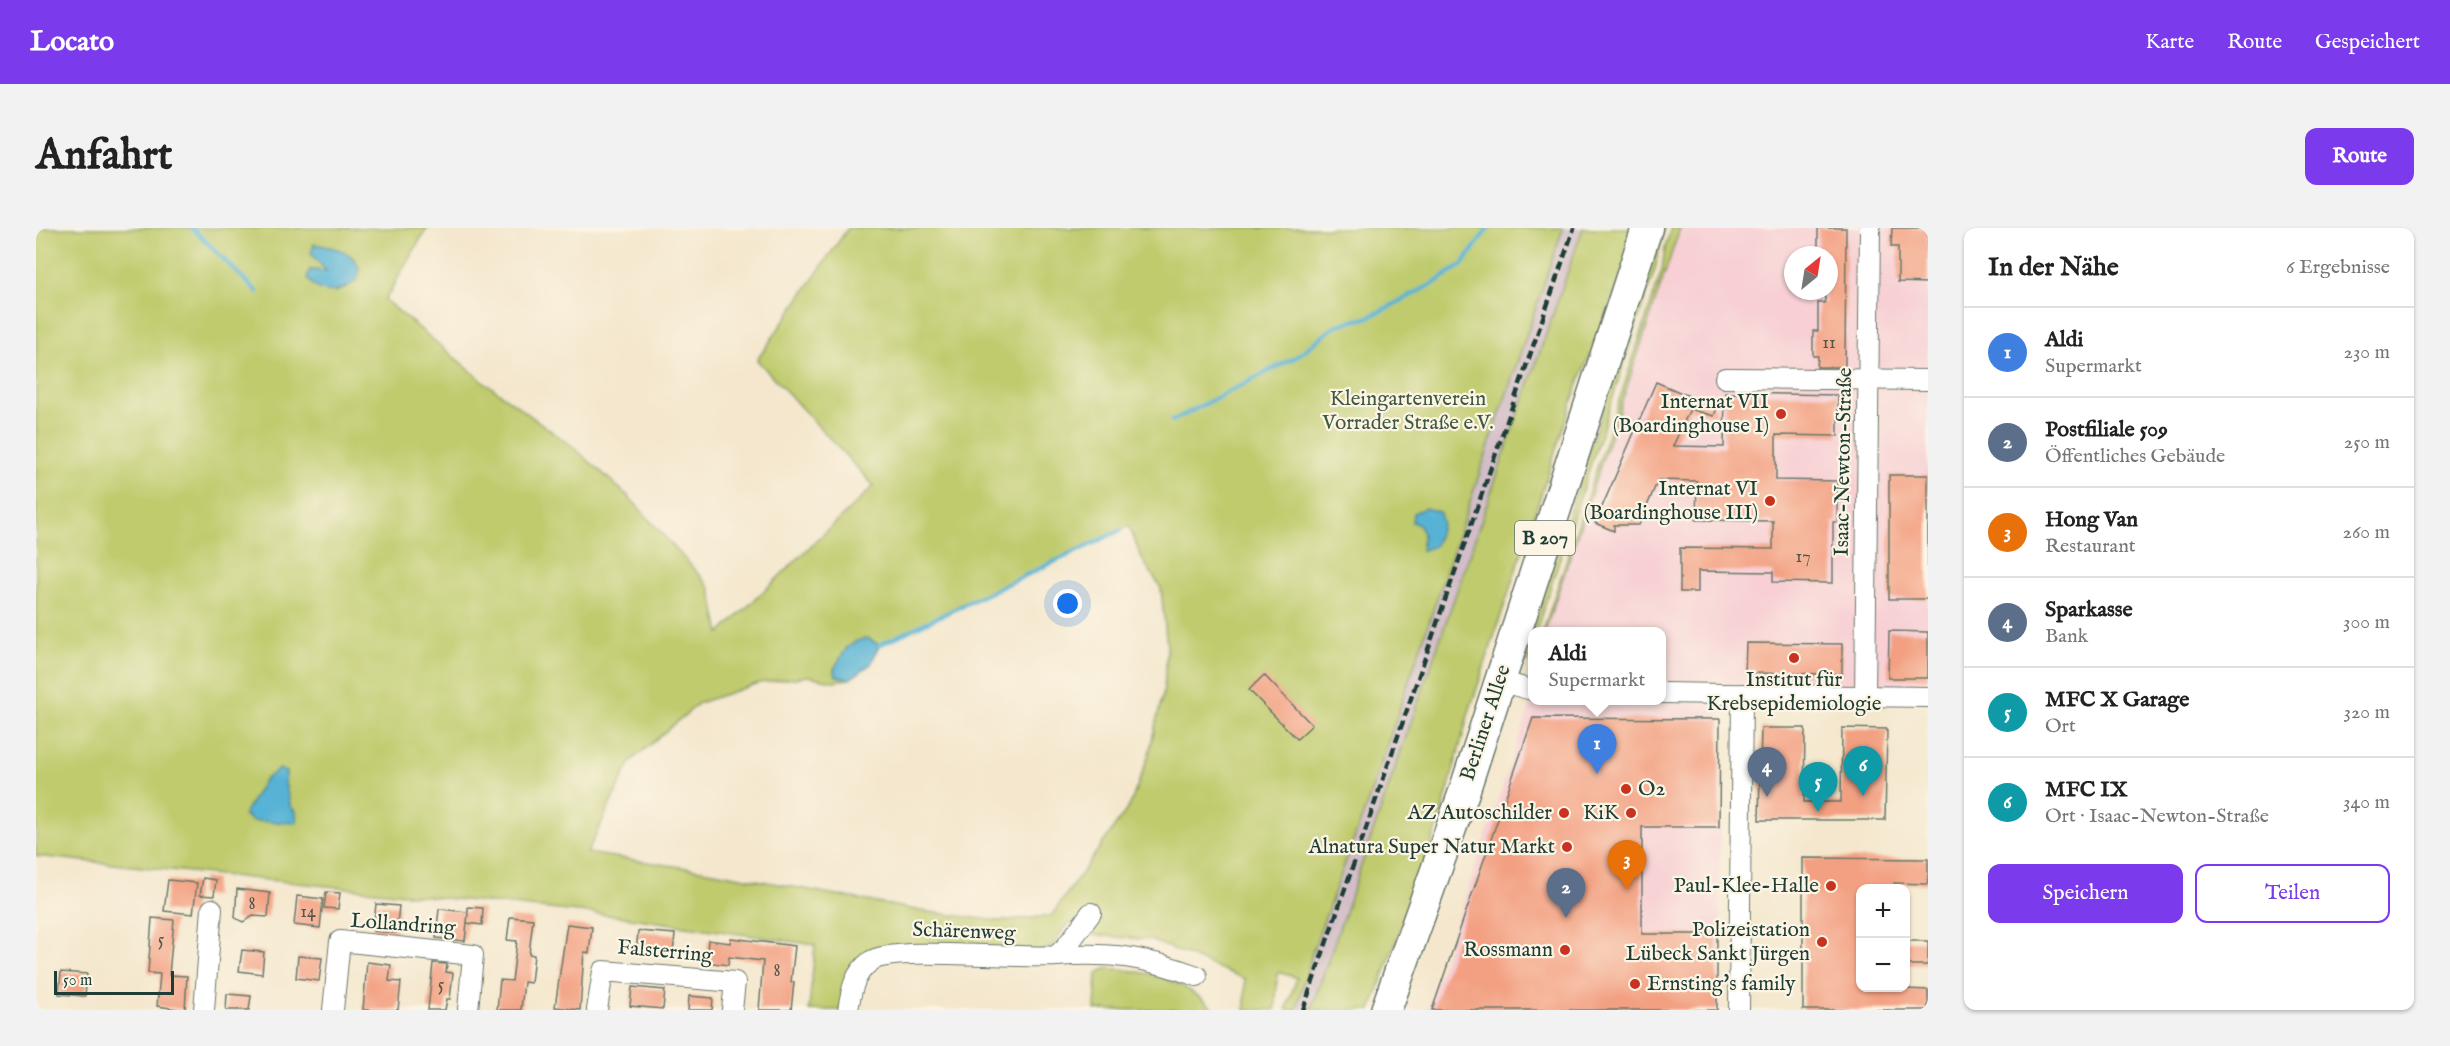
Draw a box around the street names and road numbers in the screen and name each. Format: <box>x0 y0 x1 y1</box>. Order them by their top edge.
street label: Isaac-Newton-Straße <box>1829 367 1859 557</box>
road number: B 207 <box>1515 521 1575 555</box>
street label: Berliner Allee <box>1455 661 1518 785</box>
street label: Lollandring <box>350 908 457 942</box>
street label: Schärenweg <box>912 917 1017 947</box>
street label: Falsterring <box>616 934 714 970</box>

